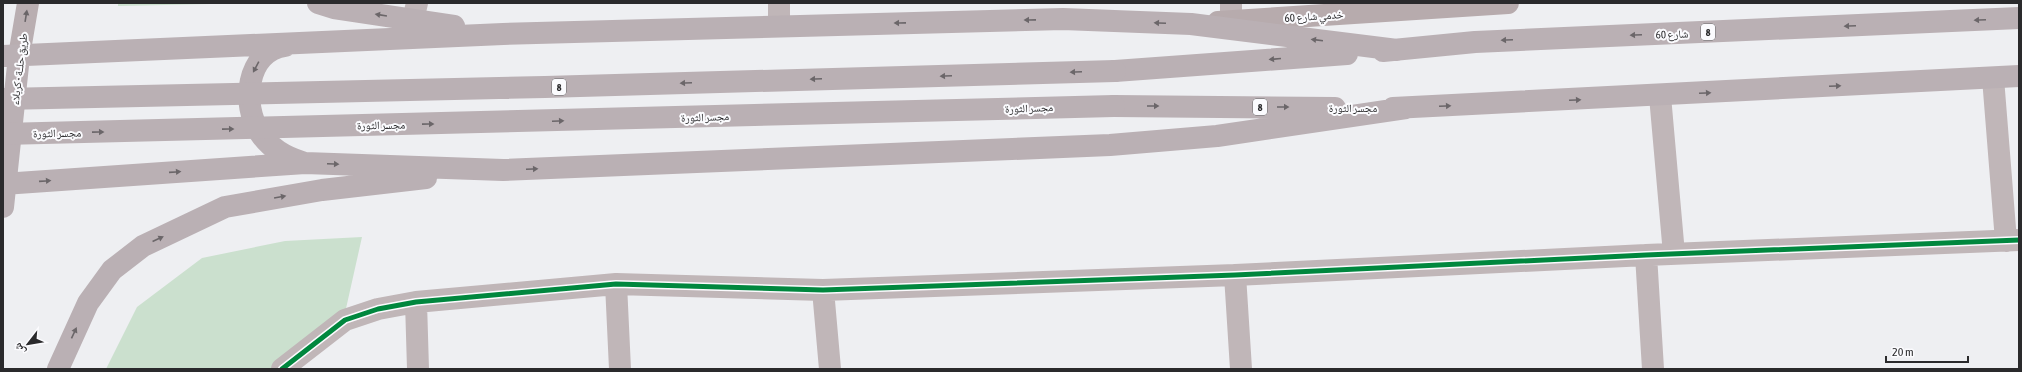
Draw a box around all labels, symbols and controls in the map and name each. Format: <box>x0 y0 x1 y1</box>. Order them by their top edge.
street label: خدمي شارع 60 <box>1284 8 1344 27</box>
one-way arrow <box>23 10 29 22</box>
one-way arrow <box>375 12 387 18</box>
one-way arrow <box>1023 17 1036 23</box>
one-way arrow <box>1973 17 1986 23</box>
one-way arrow <box>893 20 906 26</box>
one-way arrow <box>1153 20 1166 26</box>
one-way arrow <box>1844 23 1856 30</box>
road number: 8 <box>1701 24 1715 40</box>
street label: شارع 60 <box>1655 27 1689 42</box>
street label: طريق حلــة - كربلاء <box>9 32 30 106</box>
one-way arrow <box>1629 32 1642 38</box>
one-way arrow <box>1311 37 1323 43</box>
one-way arrow <box>1500 37 1513 44</box>
one-way arrow <box>1269 56 1281 63</box>
one-way arrow <box>253 62 260 73</box>
one-way arrow <box>1069 69 1082 75</box>
one-way arrow <box>939 73 952 79</box>
one-way arrow <box>810 76 822 83</box>
road number: 8 <box>552 79 566 95</box>
one-way arrow <box>679 80 692 86</box>
one-way arrow <box>1829 83 1841 90</box>
one-way arrow <box>1699 90 1711 97</box>
one-way arrow <box>1569 97 1582 103</box>
road number: 8 <box>1253 99 1267 115</box>
street label: مجسر الثورة <box>1005 101 1053 115</box>
street label: مجسر الثورة <box>1329 102 1377 114</box>
one-way arrow <box>1147 103 1160 109</box>
one-way arrow <box>1439 103 1451 110</box>
one-way arrow <box>1277 104 1290 110</box>
street label: مجسر الثورة <box>681 110 729 124</box>
one-way arrow <box>552 118 564 125</box>
street label: مجسر الثورة <box>357 119 405 132</box>
one-way arrow <box>422 121 434 128</box>
one-way arrow <box>222 126 235 132</box>
street label: مجسر الثورة <box>33 127 81 140</box>
one-way arrow <box>92 129 105 135</box>
one-way arrow <box>327 160 339 167</box>
one-way arrow <box>526 166 539 172</box>
one-way arrow <box>169 168 181 175</box>
one-way arrow <box>39 177 51 184</box>
one-way arrow <box>274 194 286 200</box>
one-way arrow <box>152 236 163 242</box>
north arrow <box>8 324 48 364</box>
one-way arrow <box>71 328 77 339</box>
scale bar <box>1886 338 1968 364</box>
text: ش <box>11 340 29 357</box>
text: 20 m <box>1892 345 1914 359</box>

